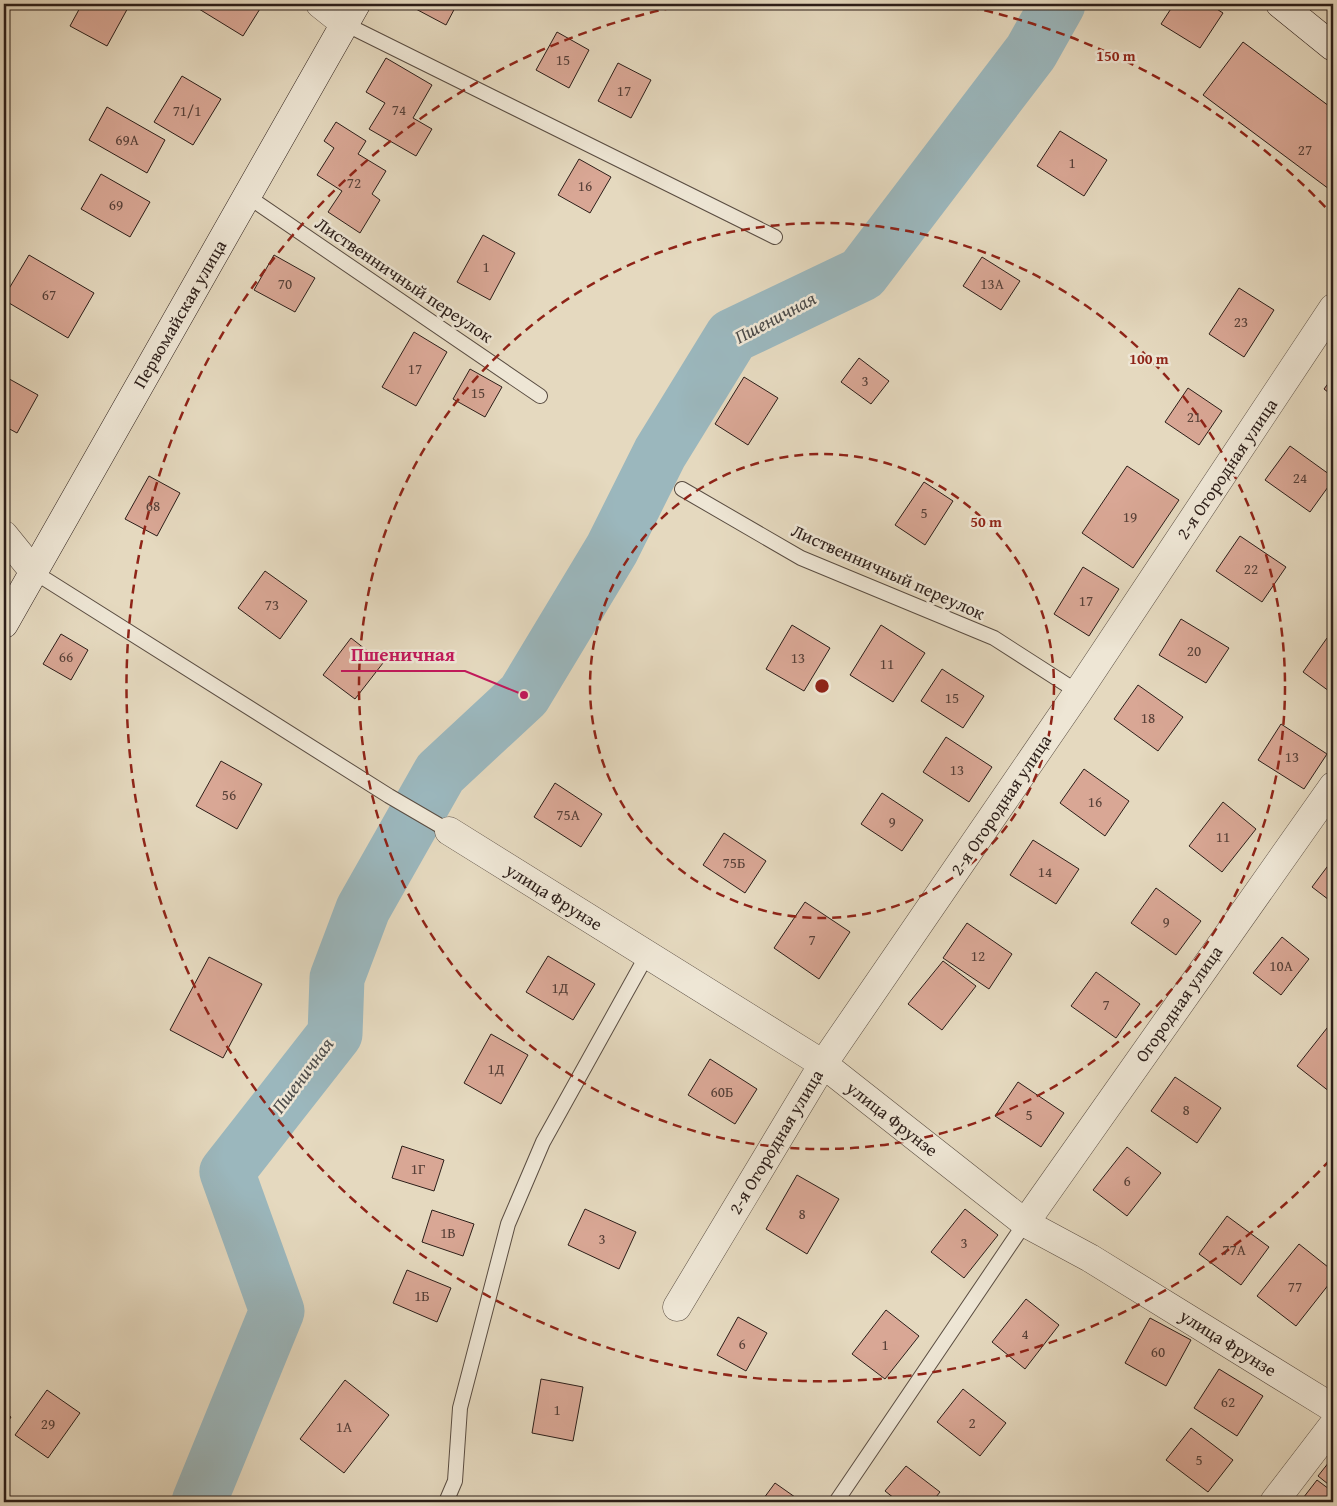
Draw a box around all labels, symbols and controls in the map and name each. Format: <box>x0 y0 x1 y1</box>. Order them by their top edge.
text: 150 m <box>1096 45 1136 66</box>
house number: 15 <box>556 49 570 70</box>
house number: 17 <box>617 80 631 101</box>
house number: 74 <box>392 99 406 120</box>
house number: 71/1 <box>173 100 201 121</box>
house number: 69А <box>115 129 139 150</box>
house number: 27 <box>1298 139 1312 160</box>
house number: 1 <box>1068 152 1076 173</box>
house number: 72 <box>347 172 361 193</box>
house number: 16 <box>578 175 592 196</box>
house number: 69 <box>109 194 123 215</box>
street label: Лиственничный переулок <box>310 210 499 350</box>
street label: Первомайская улица <box>126 234 233 393</box>
house number: 1 <box>482 256 490 277</box>
house number: 70 <box>278 273 292 294</box>
house number: 13А <box>980 273 1004 294</box>
house number: 67 <box>42 284 56 305</box>
water label: Пшеничная <box>729 284 821 350</box>
house number: 23 <box>1234 311 1248 332</box>
text: 100 m <box>1129 348 1169 369</box>
house number: 17 <box>408 358 422 379</box>
house number: 3 <box>861 370 869 391</box>
house number: 15 <box>471 382 485 403</box>
street label: 2-я Огородная улица <box>1169 392 1284 545</box>
house number: 21 <box>1187 406 1201 427</box>
house number: 24 <box>1293 467 1307 488</box>
house number: 68 <box>146 495 160 516</box>
house number: 5 <box>920 502 928 523</box>
house number: 19 <box>1123 506 1137 527</box>
text: 50 m <box>970 511 1002 532</box>
street label: Лиственничный переулок <box>787 517 990 627</box>
house number: 22 <box>1244 558 1258 579</box>
house number: 17 <box>1079 590 1093 611</box>
house number: 73 <box>265 594 279 615</box>
callout: Пшеничная <box>341 637 465 671</box>
text: Пшеничная <box>351 640 455 668</box>
house number: 20 <box>1187 640 1201 661</box>
house number: 66 <box>59 646 73 667</box>
house number: 13 <box>791 647 805 668</box>
house number: 11 <box>880 653 894 674</box>
centre of rings <box>813 677 831 695</box>
house number: 15 <box>945 687 959 708</box>
house number: 18 <box>1141 707 1155 728</box>
street label: 2-я Огородная улица <box>943 728 1058 881</box>
house number: 13 <box>1285 746 1299 767</box>
house number: 13 <box>950 759 964 780</box>
house number: 56 <box>222 784 236 805</box>
house number: 16 <box>1088 791 1102 812</box>
house number: 75А <box>556 804 580 825</box>
house number: 9 <box>888 811 896 832</box>
house number: 11 <box>1216 826 1230 847</box>
house number: 75Б <box>723 852 745 873</box>
street label: улица Фрунзе <box>500 855 608 937</box>
house number: 14 <box>1038 861 1052 882</box>
house number: 9 <box>1162 911 1170 932</box>
house number: 7 <box>808 929 816 950</box>
street label: Огородная улица <box>1128 939 1229 1068</box>
house number: 12 <box>971 945 985 966</box>
house number: 10А <box>1269 955 1293 976</box>
house number: 1Д <box>552 977 569 998</box>
house number: 7 <box>1102 994 1110 1015</box>
water label: Пшеничная <box>264 1031 340 1119</box>
house number: 1Д <box>488 1058 505 1079</box>
street label: 2-я Огородная улица <box>722 1064 830 1219</box>
street label: улица Фрунзе <box>840 1074 944 1163</box>
house number: 60Б <box>711 1081 733 1102</box>
house number: 8 <box>1182 1099 1190 1120</box>
house number: 5 <box>1025 1104 1033 1125</box>
house number: 1Г <box>411 1158 425 1179</box>
house number: 6 <box>1123 1170 1131 1191</box>
house number: 8 <box>798 1203 806 1224</box>
house number: 1В <box>440 1222 456 1243</box>
house number: 3 <box>598 1228 606 1249</box>
house number: 3 <box>960 1232 968 1253</box>
house number: 77А <box>1222 1239 1246 1260</box>
house number: 77 <box>1288 1276 1302 1297</box>
house number: 1Б <box>414 1285 430 1306</box>
street label: улица Фрунзе <box>1174 1301 1282 1383</box>
house number: 4 <box>1021 1323 1029 1344</box>
house number: 6 <box>738 1333 746 1354</box>
house number: 1 <box>881 1334 889 1355</box>
house number: 60 <box>1151 1341 1165 1362</box>
house number: 62 <box>1221 1391 1235 1412</box>
house number: 1 <box>553 1399 561 1420</box>
house number: 2 <box>968 1412 976 1433</box>
house number: 29 <box>41 1413 55 1434</box>
house number: 1А <box>336 1416 352 1437</box>
house number: 5 <box>1195 1449 1203 1470</box>

